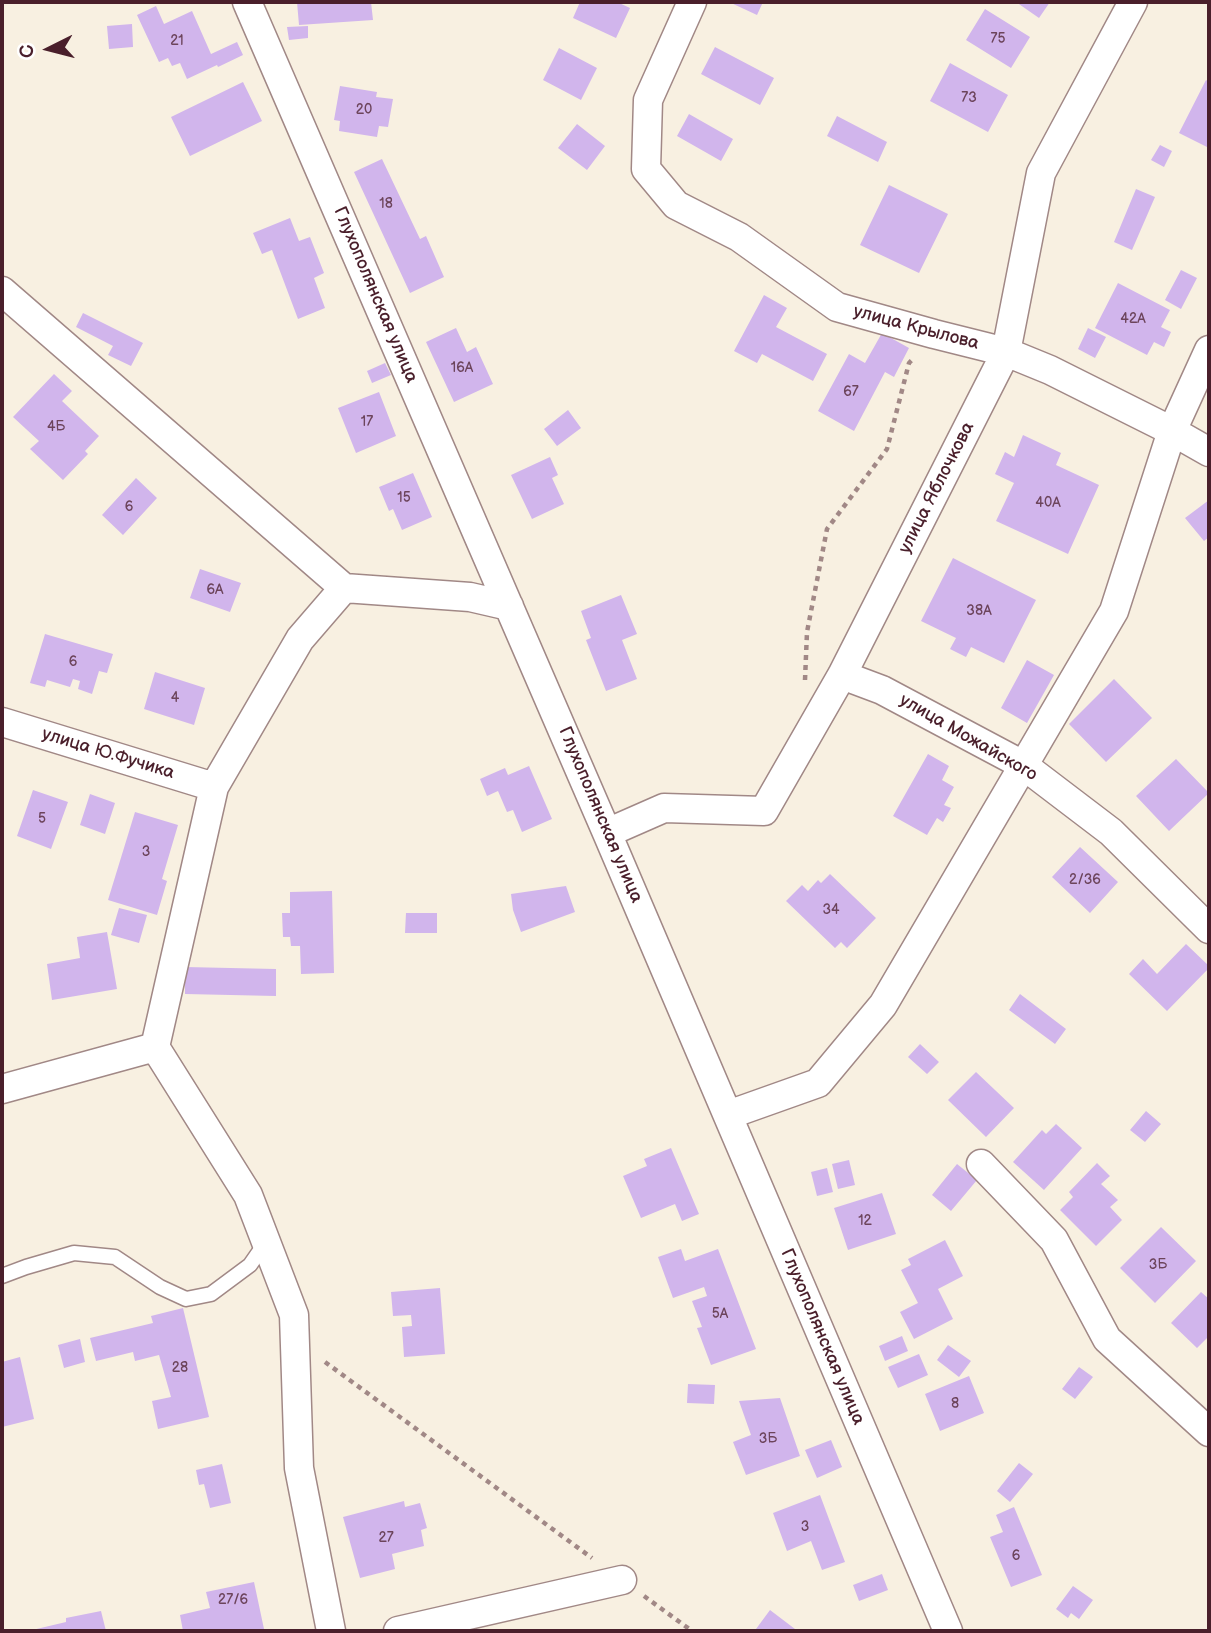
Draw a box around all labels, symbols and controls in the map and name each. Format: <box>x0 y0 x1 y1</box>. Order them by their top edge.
north arrow <box>14 14 84 84</box>
house number: 75 <box>991 31 1005 47</box>
house number: 21 <box>170 33 184 49</box>
text: С <box>15 43 40 59</box>
house number: 73 <box>961 90 977 106</box>
house number: 20 <box>356 102 372 118</box>
house number: 18 <box>379 196 393 212</box>
street label: Глухополянская улица <box>328 204 422 386</box>
street label: улица Крылова <box>851 301 981 355</box>
house number: 42А <box>1120 311 1146 327</box>
house number: 16А <box>451 360 473 376</box>
house number: 67 <box>843 384 859 400</box>
house number: 17 <box>361 414 373 430</box>
house number: 4Б <box>47 419 65 435</box>
street label: улица Яблочкова <box>895 419 979 557</box>
house number: 15 <box>397 490 411 506</box>
house number: 40А <box>1035 495 1061 511</box>
house number: 6 <box>125 499 133 515</box>
house number: 6А <box>206 582 224 598</box>
house number: 38А <box>966 603 992 619</box>
house number: 6 <box>69 654 77 670</box>
house number: 4 <box>171 690 179 706</box>
street label: улица Можайского <box>895 690 1041 786</box>
street label: улица Ю.Фучика <box>39 724 177 784</box>
street label: Глухополянская улица <box>553 724 647 906</box>
house number: 5 <box>38 811 46 827</box>
house number: 3 <box>142 844 150 860</box>
house number: 2/36 <box>1069 872 1101 888</box>
house number: 34 <box>822 902 840 918</box>
house number: 12 <box>858 1213 872 1229</box>
street label: Глухополянская улица <box>775 1246 869 1428</box>
house number: 3Б <box>1149 1257 1167 1273</box>
house number: 5А <box>712 1306 728 1322</box>
house number: 28 <box>172 1360 188 1376</box>
house number: 8 <box>951 1396 959 1412</box>
house number: 3Б <box>759 1431 777 1447</box>
house number: 3 <box>801 1519 809 1535</box>
house number: 27 <box>378 1530 394 1546</box>
house number: 6 <box>1012 1548 1020 1564</box>
house number: 27/6 <box>218 1592 248 1608</box>

